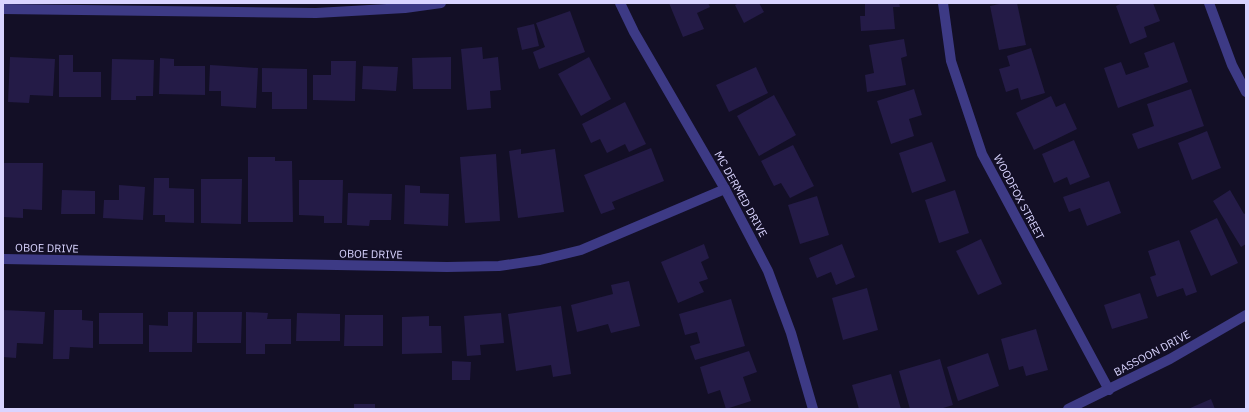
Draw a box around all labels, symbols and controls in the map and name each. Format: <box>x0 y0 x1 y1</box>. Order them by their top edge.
street label: MC DERMED DRIVE <box>711 148 771 240</box>
street label: WOODFOX STREET <box>991 152 1048 243</box>
street label: OBOE DRIVE <box>15 240 79 256</box>
street label: OBOE DRIVE <box>339 246 403 262</box>
street label: BASSOON DRIVE <box>1111 327 1193 379</box>

